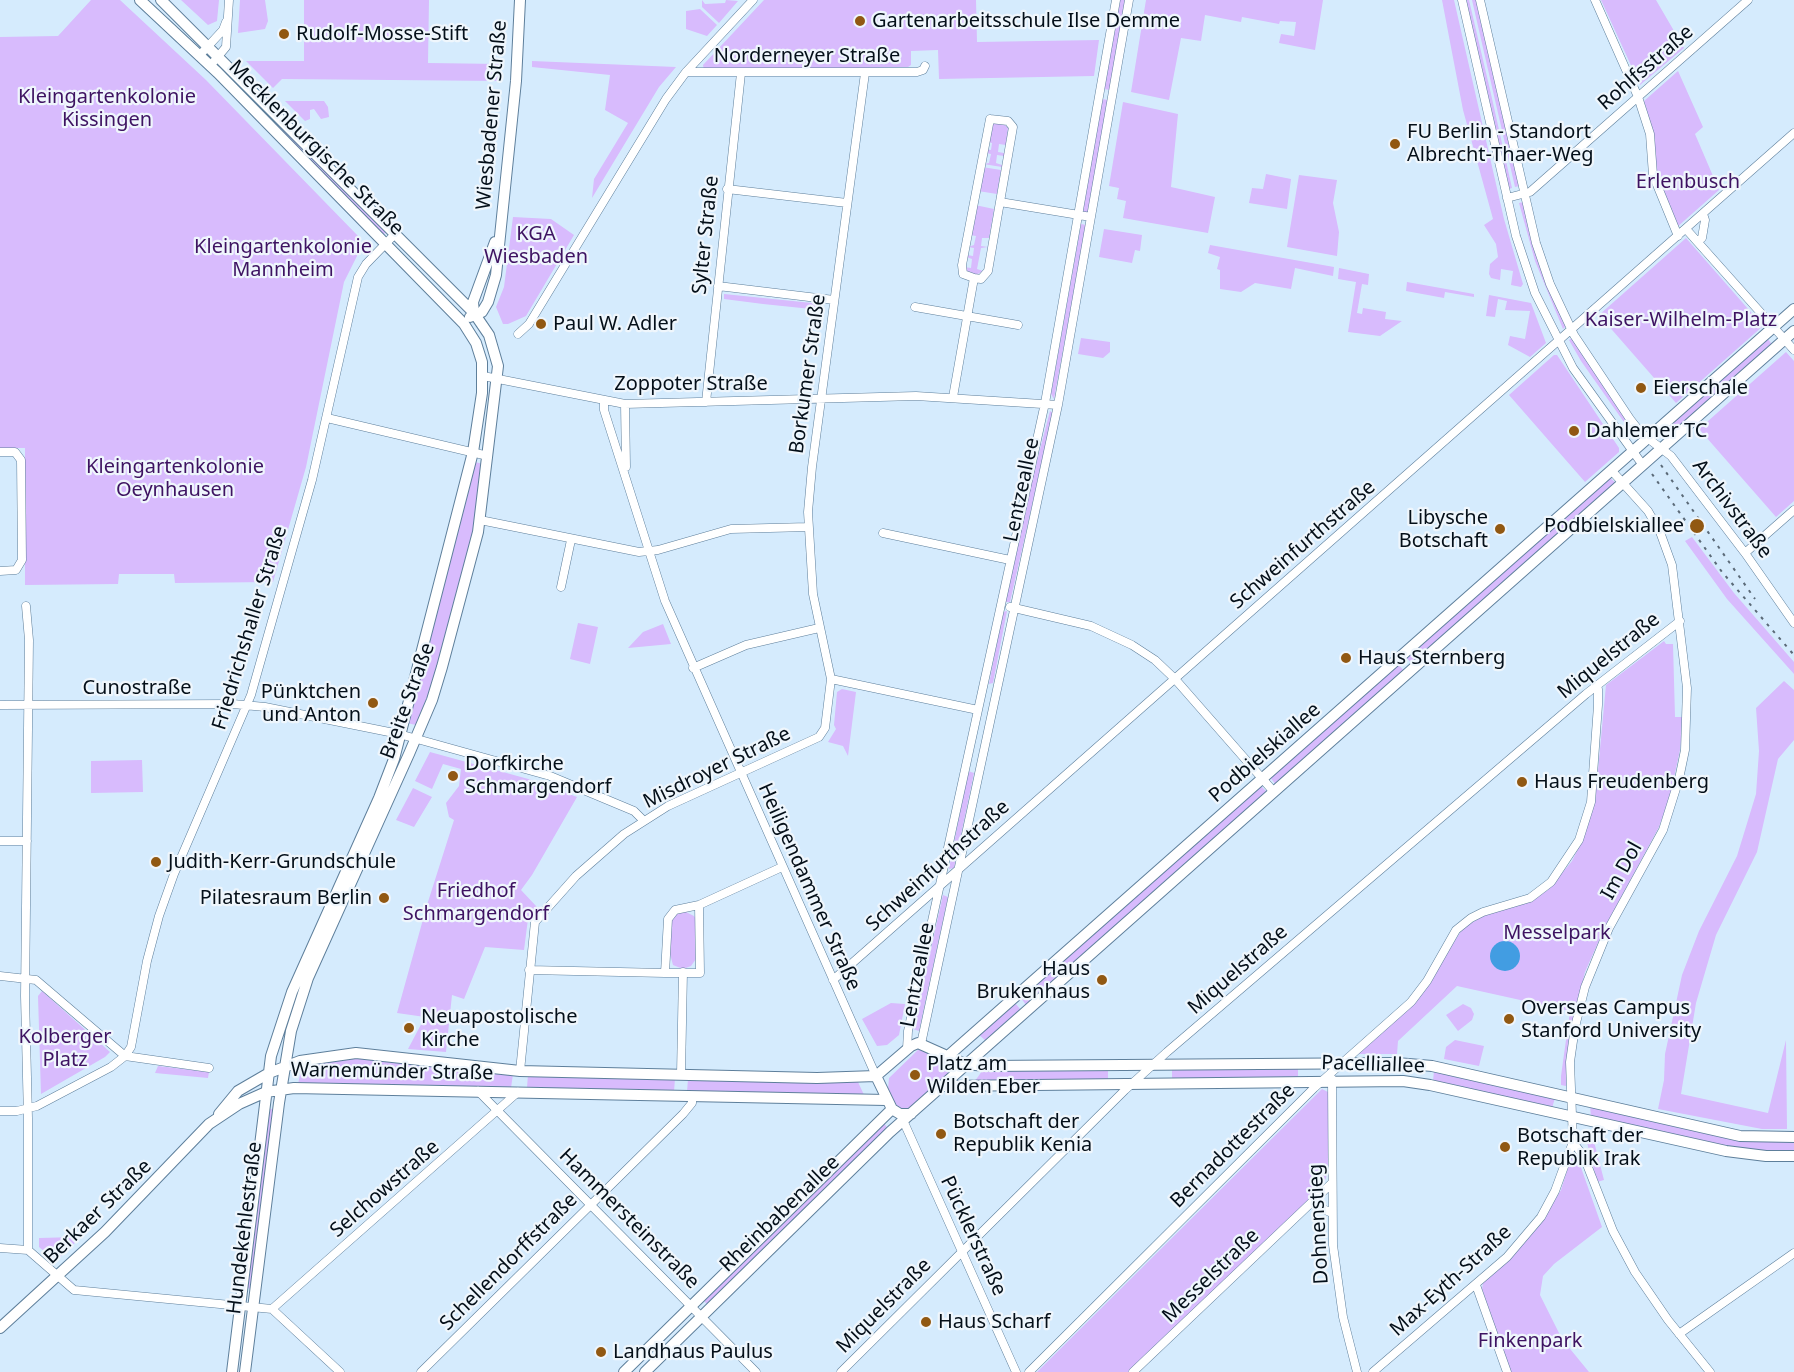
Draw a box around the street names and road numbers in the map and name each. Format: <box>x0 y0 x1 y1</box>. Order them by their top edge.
street label: Wiesbadener Straße <box>472 19 512 211</box>
street label: Rohlfsstraße <box>1593 20 1699 116</box>
street label: Norderneyer Straße <box>714 44 900 68</box>
street label: Mecklenburgische Straße <box>223 55 409 241</box>
street label: Sylter Straße <box>688 174 724 296</box>
street label: Borkumer Straße <box>785 293 831 455</box>
street label: Zoppoter Straße <box>614 372 768 396</box>
street label: Lentzeallee <box>999 436 1045 544</box>
street label: Archivstraße <box>1687 455 1777 563</box>
street label: Schweinfurthstraße <box>1226 475 1380 615</box>
street label: Friedrichshaller Straße <box>208 523 292 733</box>
street label: Miquelstraße <box>1553 608 1665 704</box>
street label: Breite Straße <box>376 639 440 763</box>
street label: Cunostraße <box>82 676 192 700</box>
street label: Podbielskiallee <box>1204 698 1326 808</box>
street label: Misdroyer Straße <box>639 722 795 814</box>
street label: Heiligendammer Straße <box>752 780 866 994</box>
street label: Schweinfurthstraße <box>861 795 1015 937</box>
street label: Im Dol <box>1596 838 1648 904</box>
street label: Miquelstraße <box>1183 920 1293 1020</box>
street label: Lentzeallee <box>896 921 940 1029</box>
street label: Pacelliallee <box>1321 1051 1425 1079</box>
street label: Warnemünder Straße <box>290 1058 494 1086</box>
street label: Bernadottestraße <box>1166 1079 1300 1213</box>
street label: Selchowstraße <box>326 1135 444 1243</box>
street label: Hundekehlestraße <box>223 1140 267 1316</box>
street label: Hammersteinstraße <box>554 1144 704 1294</box>
street label: Rheinbabenallee <box>715 1151 845 1277</box>
street label: Berkaer Straße <box>39 1155 157 1269</box>
street label: Dohnenstieg <box>1304 1163 1334 1285</box>
street label: Pücklerstraße <box>935 1172 1011 1300</box>
street label: Schellendorffstraße <box>435 1188 583 1336</box>
street label: Max-Eyth-Straße <box>1385 1220 1517 1342</box>
street label: Messelstraße <box>1158 1224 1264 1328</box>
street label: Miquelstraße <box>832 1254 936 1358</box>

